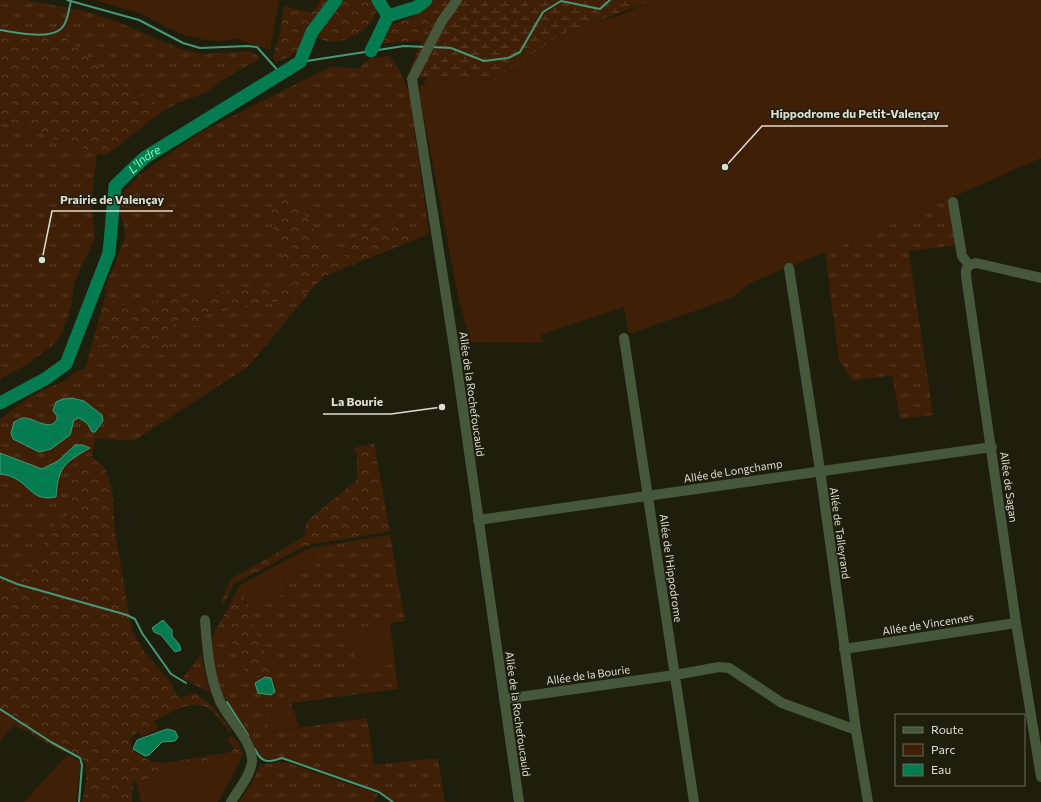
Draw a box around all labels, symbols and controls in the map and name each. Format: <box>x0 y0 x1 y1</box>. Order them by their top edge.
callout: Hippodrome du Petit-Valençay <box>762 102 948 126</box>
text: Hippodrome du Petit-Valençay <box>770 106 940 120</box>
water label: L'Indre <box>125 141 163 176</box>
callout: Prairie de Valençay <box>52 187 173 211</box>
text: Prairie de Valençay <box>60 192 164 206</box>
street label: Allée de la Rochefoucauld <box>457 331 488 457</box>
callout: La Bourie <box>323 390 391 414</box>
text: La Bourie <box>331 394 383 408</box>
street label: Allée de Sagan <box>998 451 1021 523</box>
street label: Allée de Longchamp <box>683 456 783 485</box>
street label: Allée de Talleyrand <box>828 486 853 580</box>
street label: Allée de l'Hippodrome <box>657 513 686 623</box>
street label: Allée de Vincennes <box>881 610 975 637</box>
street label: Allée de la Rochefoucauld <box>503 651 534 777</box>
street label: Allée de la Bourie <box>545 662 631 687</box>
legend <box>895 714 1025 786</box>
text: Route <box>931 722 964 736</box>
text: Parc <box>931 742 955 756</box>
text: Eau <box>931 762 951 776</box>

